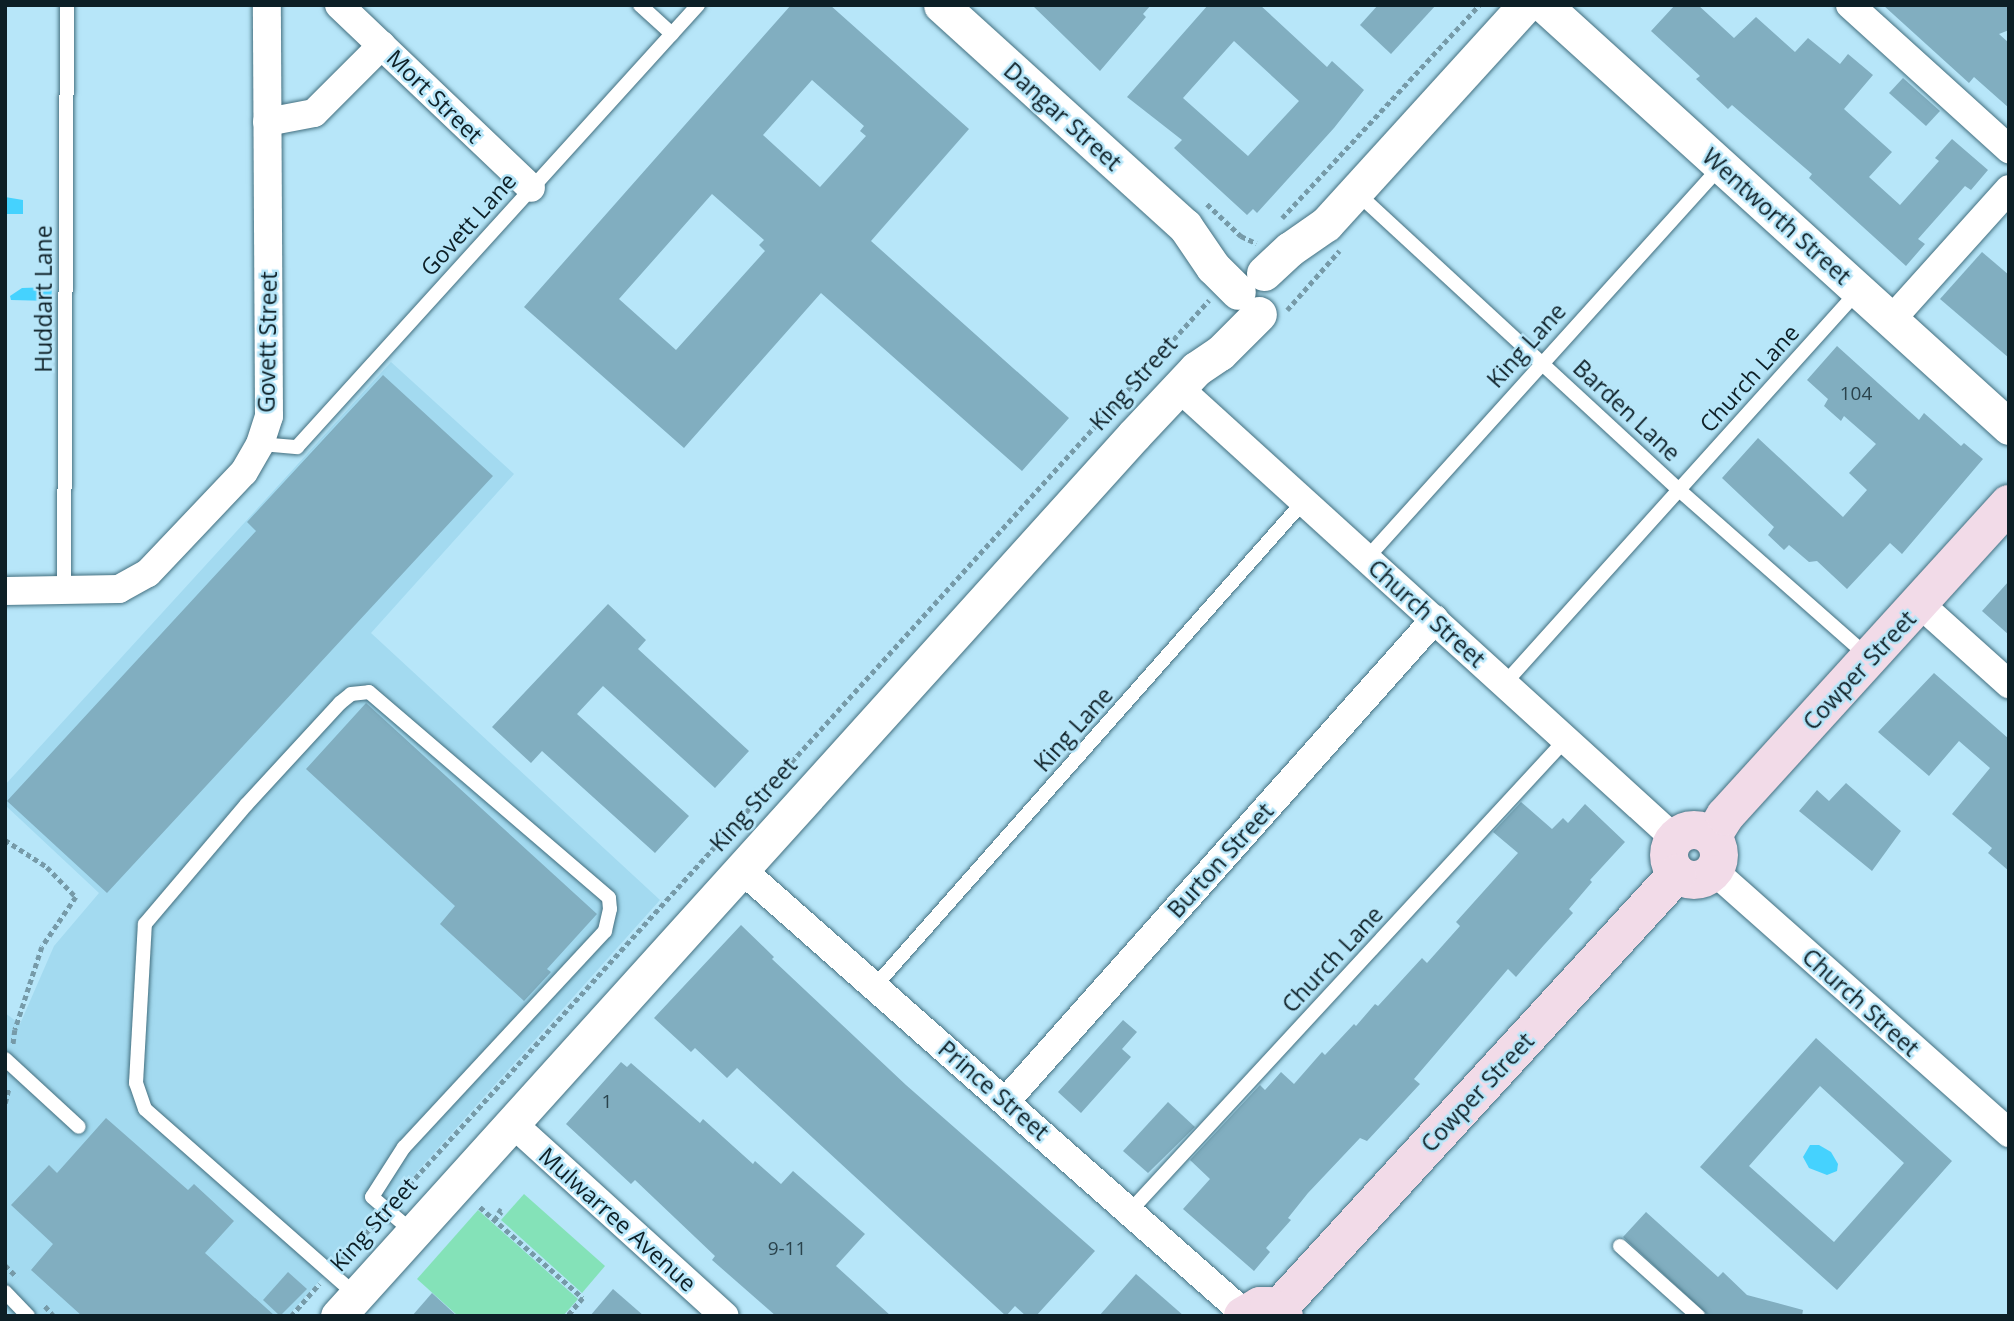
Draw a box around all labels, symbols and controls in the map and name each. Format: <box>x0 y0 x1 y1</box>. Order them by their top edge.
street label: Mort Street <box>381 44 489 148</box>
street label: Dangar Street <box>999 56 1127 176</box>
street label: Wentworth Street <box>1697 142 1857 290</box>
street label: Govett Lane <box>415 167 521 281</box>
street label: Huddart Lane <box>29 225 57 373</box>
street label: Govett Street <box>252 271 282 413</box>
street label: King Lane <box>1481 297 1571 393</box>
street label: Church Lane <box>1694 319 1804 437</box>
street label: King Street <box>1084 330 1182 436</box>
street label: Barden Lane <box>1568 354 1686 466</box>
house number: 104 <box>1840 383 1872 405</box>
street label: Church Street <box>1363 553 1491 673</box>
street label: Cowper Street <box>1797 605 1921 735</box>
street label: King Lane <box>1028 681 1118 777</box>
street label: King Street <box>704 751 802 857</box>
street label: Burton Street <box>1161 797 1279 923</box>
street label: Church Lane <box>1276 900 1388 1018</box>
street label: Church Street <box>1797 942 1925 1062</box>
street label: Cowper Street <box>1415 1027 1539 1157</box>
street label: Prince Street <box>933 1035 1055 1145</box>
house number: 1 <box>602 1091 612 1113</box>
street label: Mulwarree Avenue <box>534 1141 702 1297</box>
street label: King Street <box>324 1171 422 1277</box>
house number: 9-11 <box>768 1238 806 1260</box>

